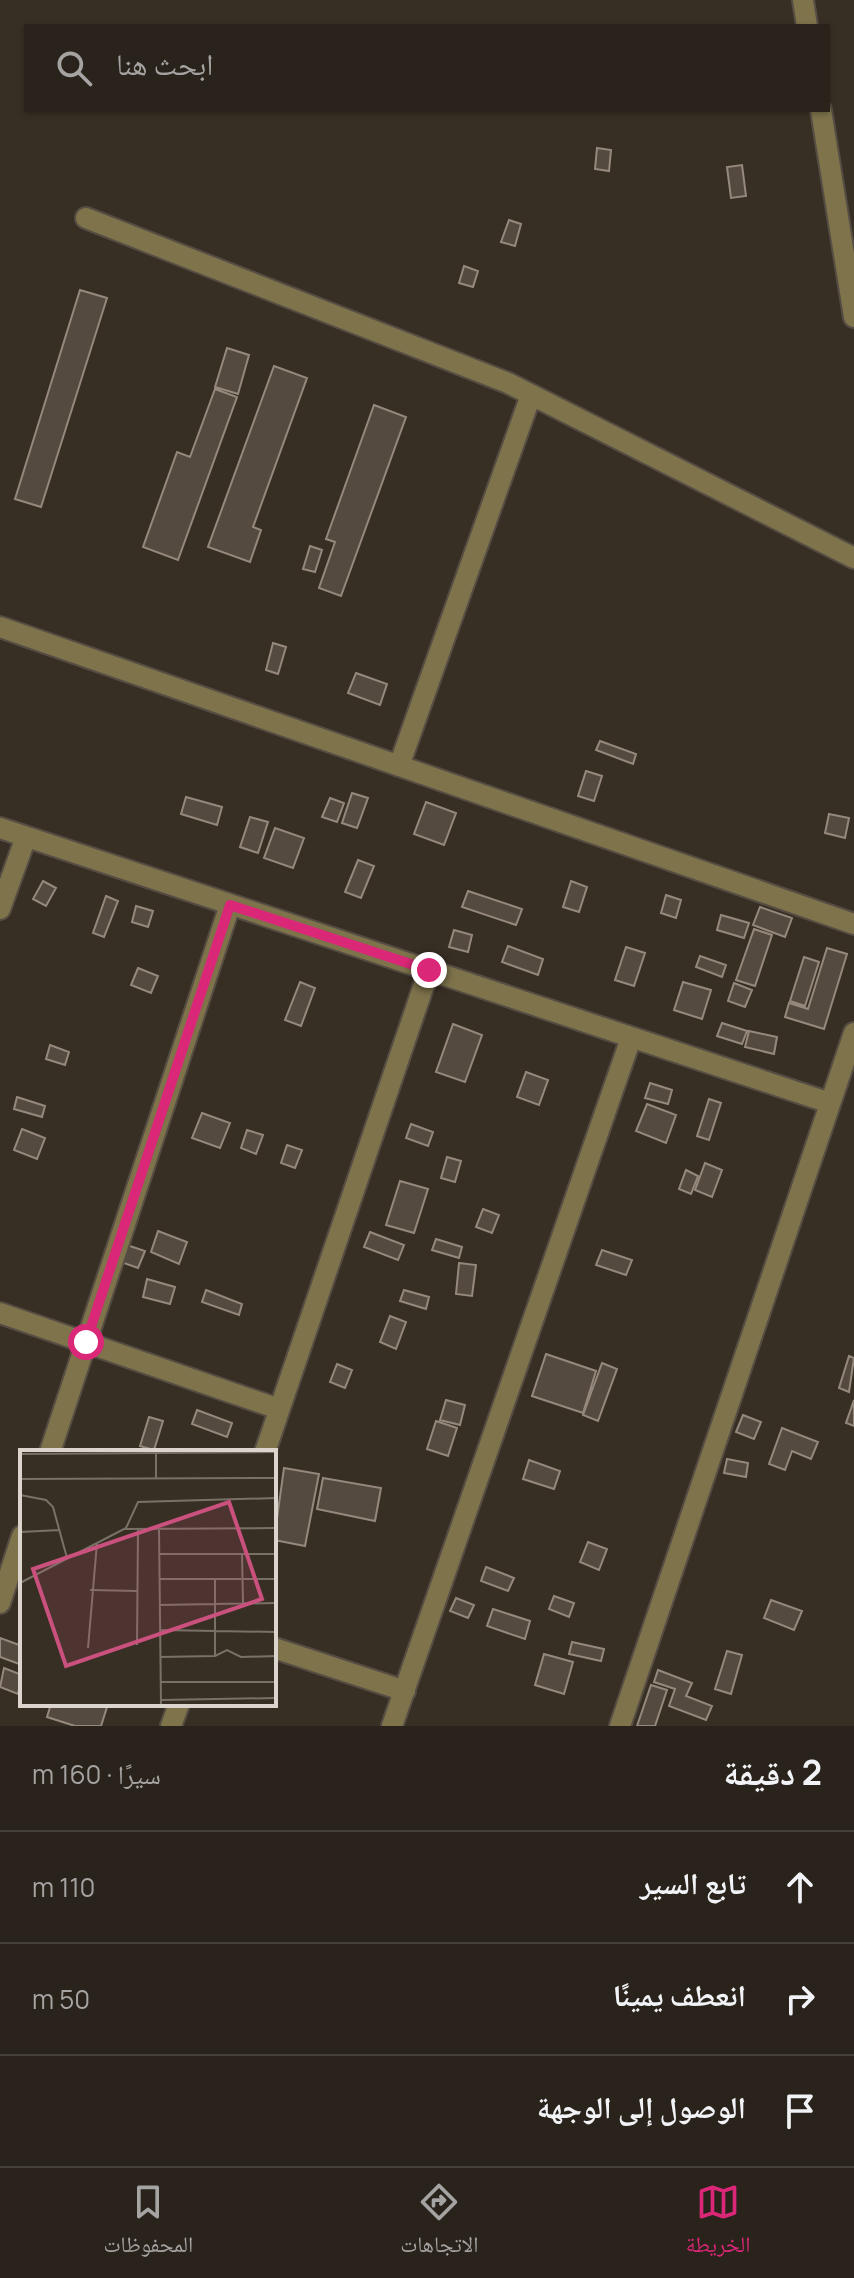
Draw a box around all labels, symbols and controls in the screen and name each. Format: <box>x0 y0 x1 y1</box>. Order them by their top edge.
search box <box>24 24 830 112</box>
text: ابحث هنا <box>116 43 213 84</box>
icon: search <box>52 46 96 90</box>
route end <box>411 952 447 988</box>
route start <box>68 1324 104 1360</box>
inset map <box>20 1450 276 1706</box>
text: 2 دقيقة <box>724 1749 822 1795</box>
text: سيرًا · 160 m <box>32 1756 161 1792</box>
text: تابع السير <box>640 1862 746 1903</box>
icon: ahead <box>778 1865 822 1909</box>
text: 110 m <box>32 1869 95 1905</box>
text: انعطف يمينًا <box>613 1974 746 2015</box>
icon: right <box>778 1977 822 2021</box>
text: 50 m <box>32 1981 90 2017</box>
text: الوصول إلى الوجهة <box>537 2086 746 2127</box>
icon: arrive <box>778 2089 822 2133</box>
tab: المحفوظات <box>104 2180 193 2266</box>
tab: الاتجاهات <box>400 2180 478 2266</box>
tab: الخريطة <box>686 2180 750 2266</box>

